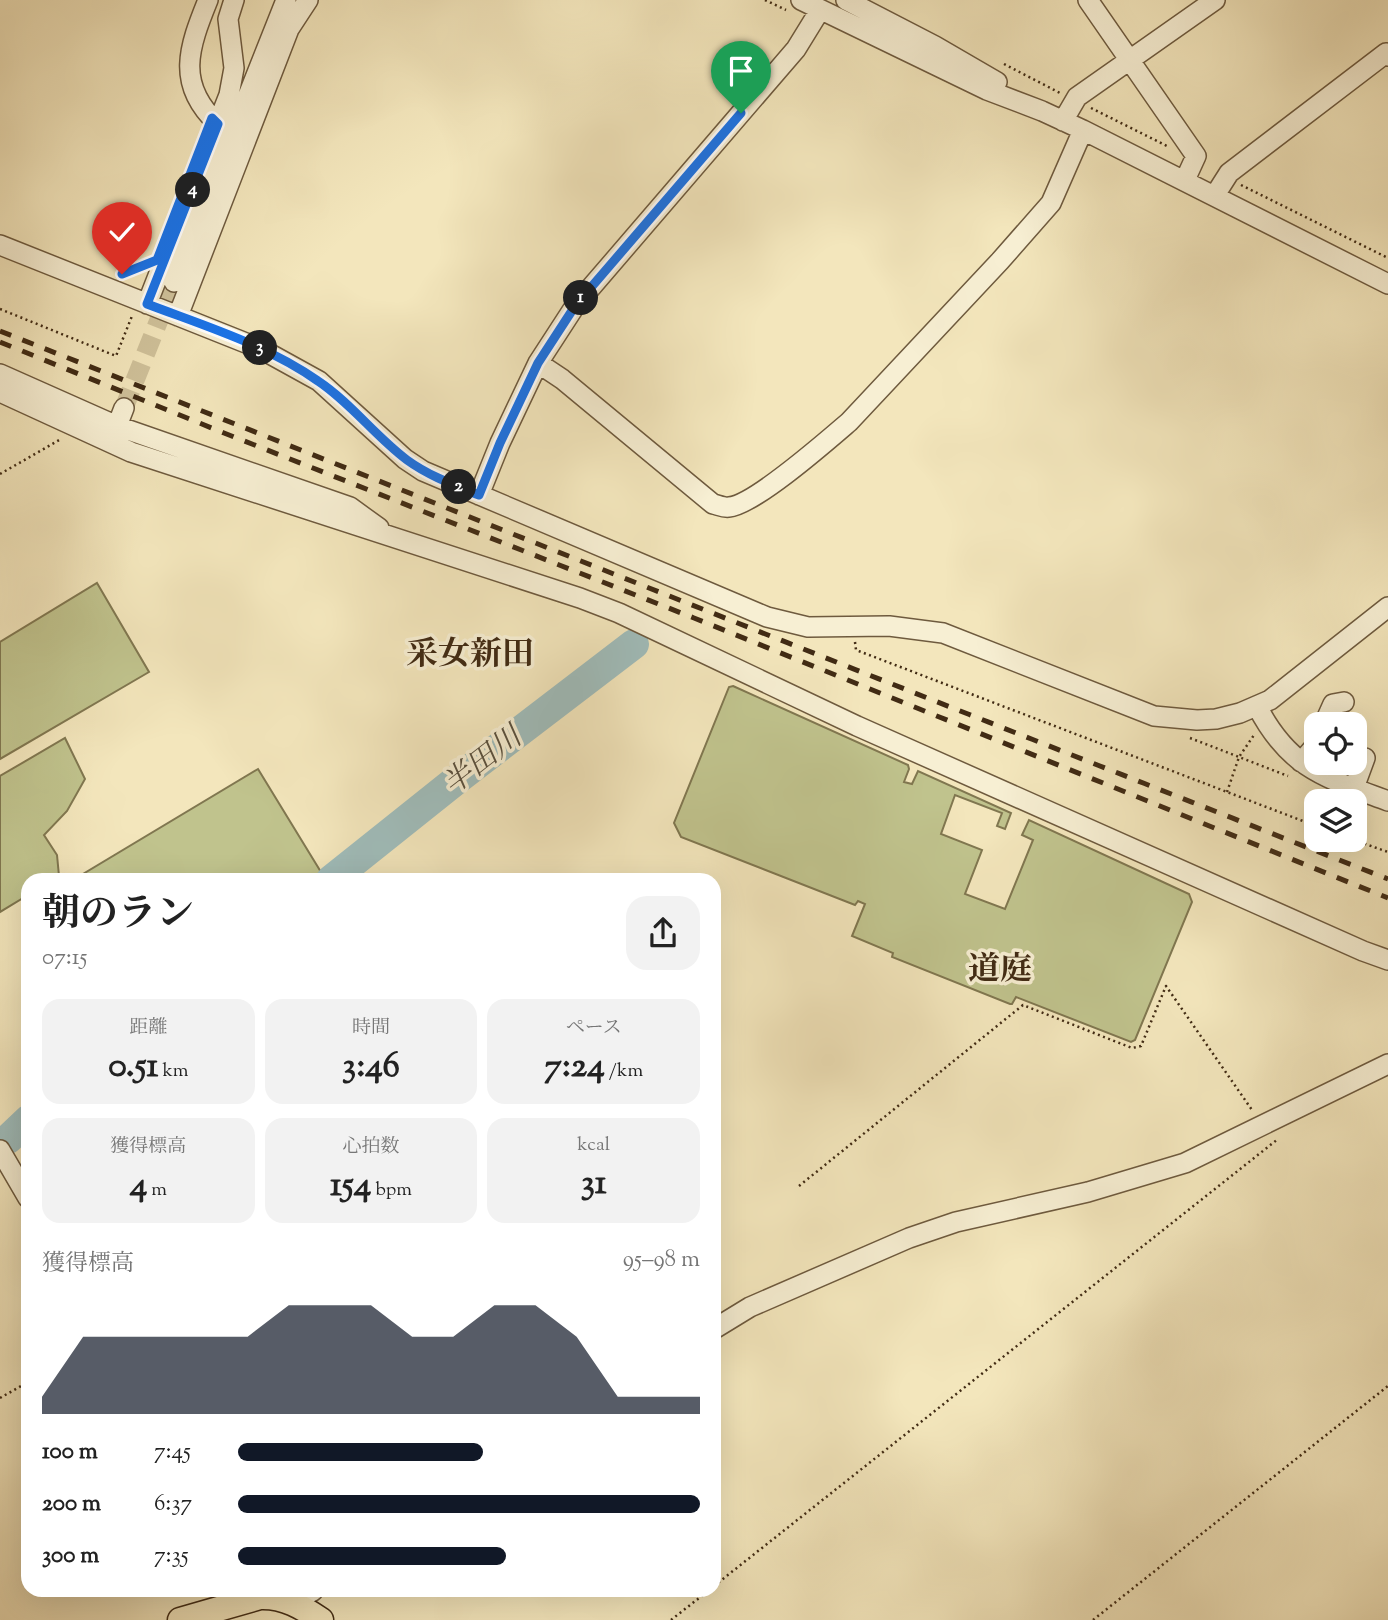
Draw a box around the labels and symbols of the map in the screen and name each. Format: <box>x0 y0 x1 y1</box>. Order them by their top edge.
pin <box>711 41 771 113</box>
pin: 4 <box>176 172 210 208</box>
pin <box>92 202 152 274</box>
pin: 1 <box>564 280 598 316</box>
pin: 3 <box>243 330 278 366</box>
pin: 2 <box>442 470 476 504</box>
district label: 采女新田 <box>406 633 534 679</box>
water label: 半田川 <box>434 716 534 807</box>
district label: 道庭 <box>968 948 1032 994</box>

